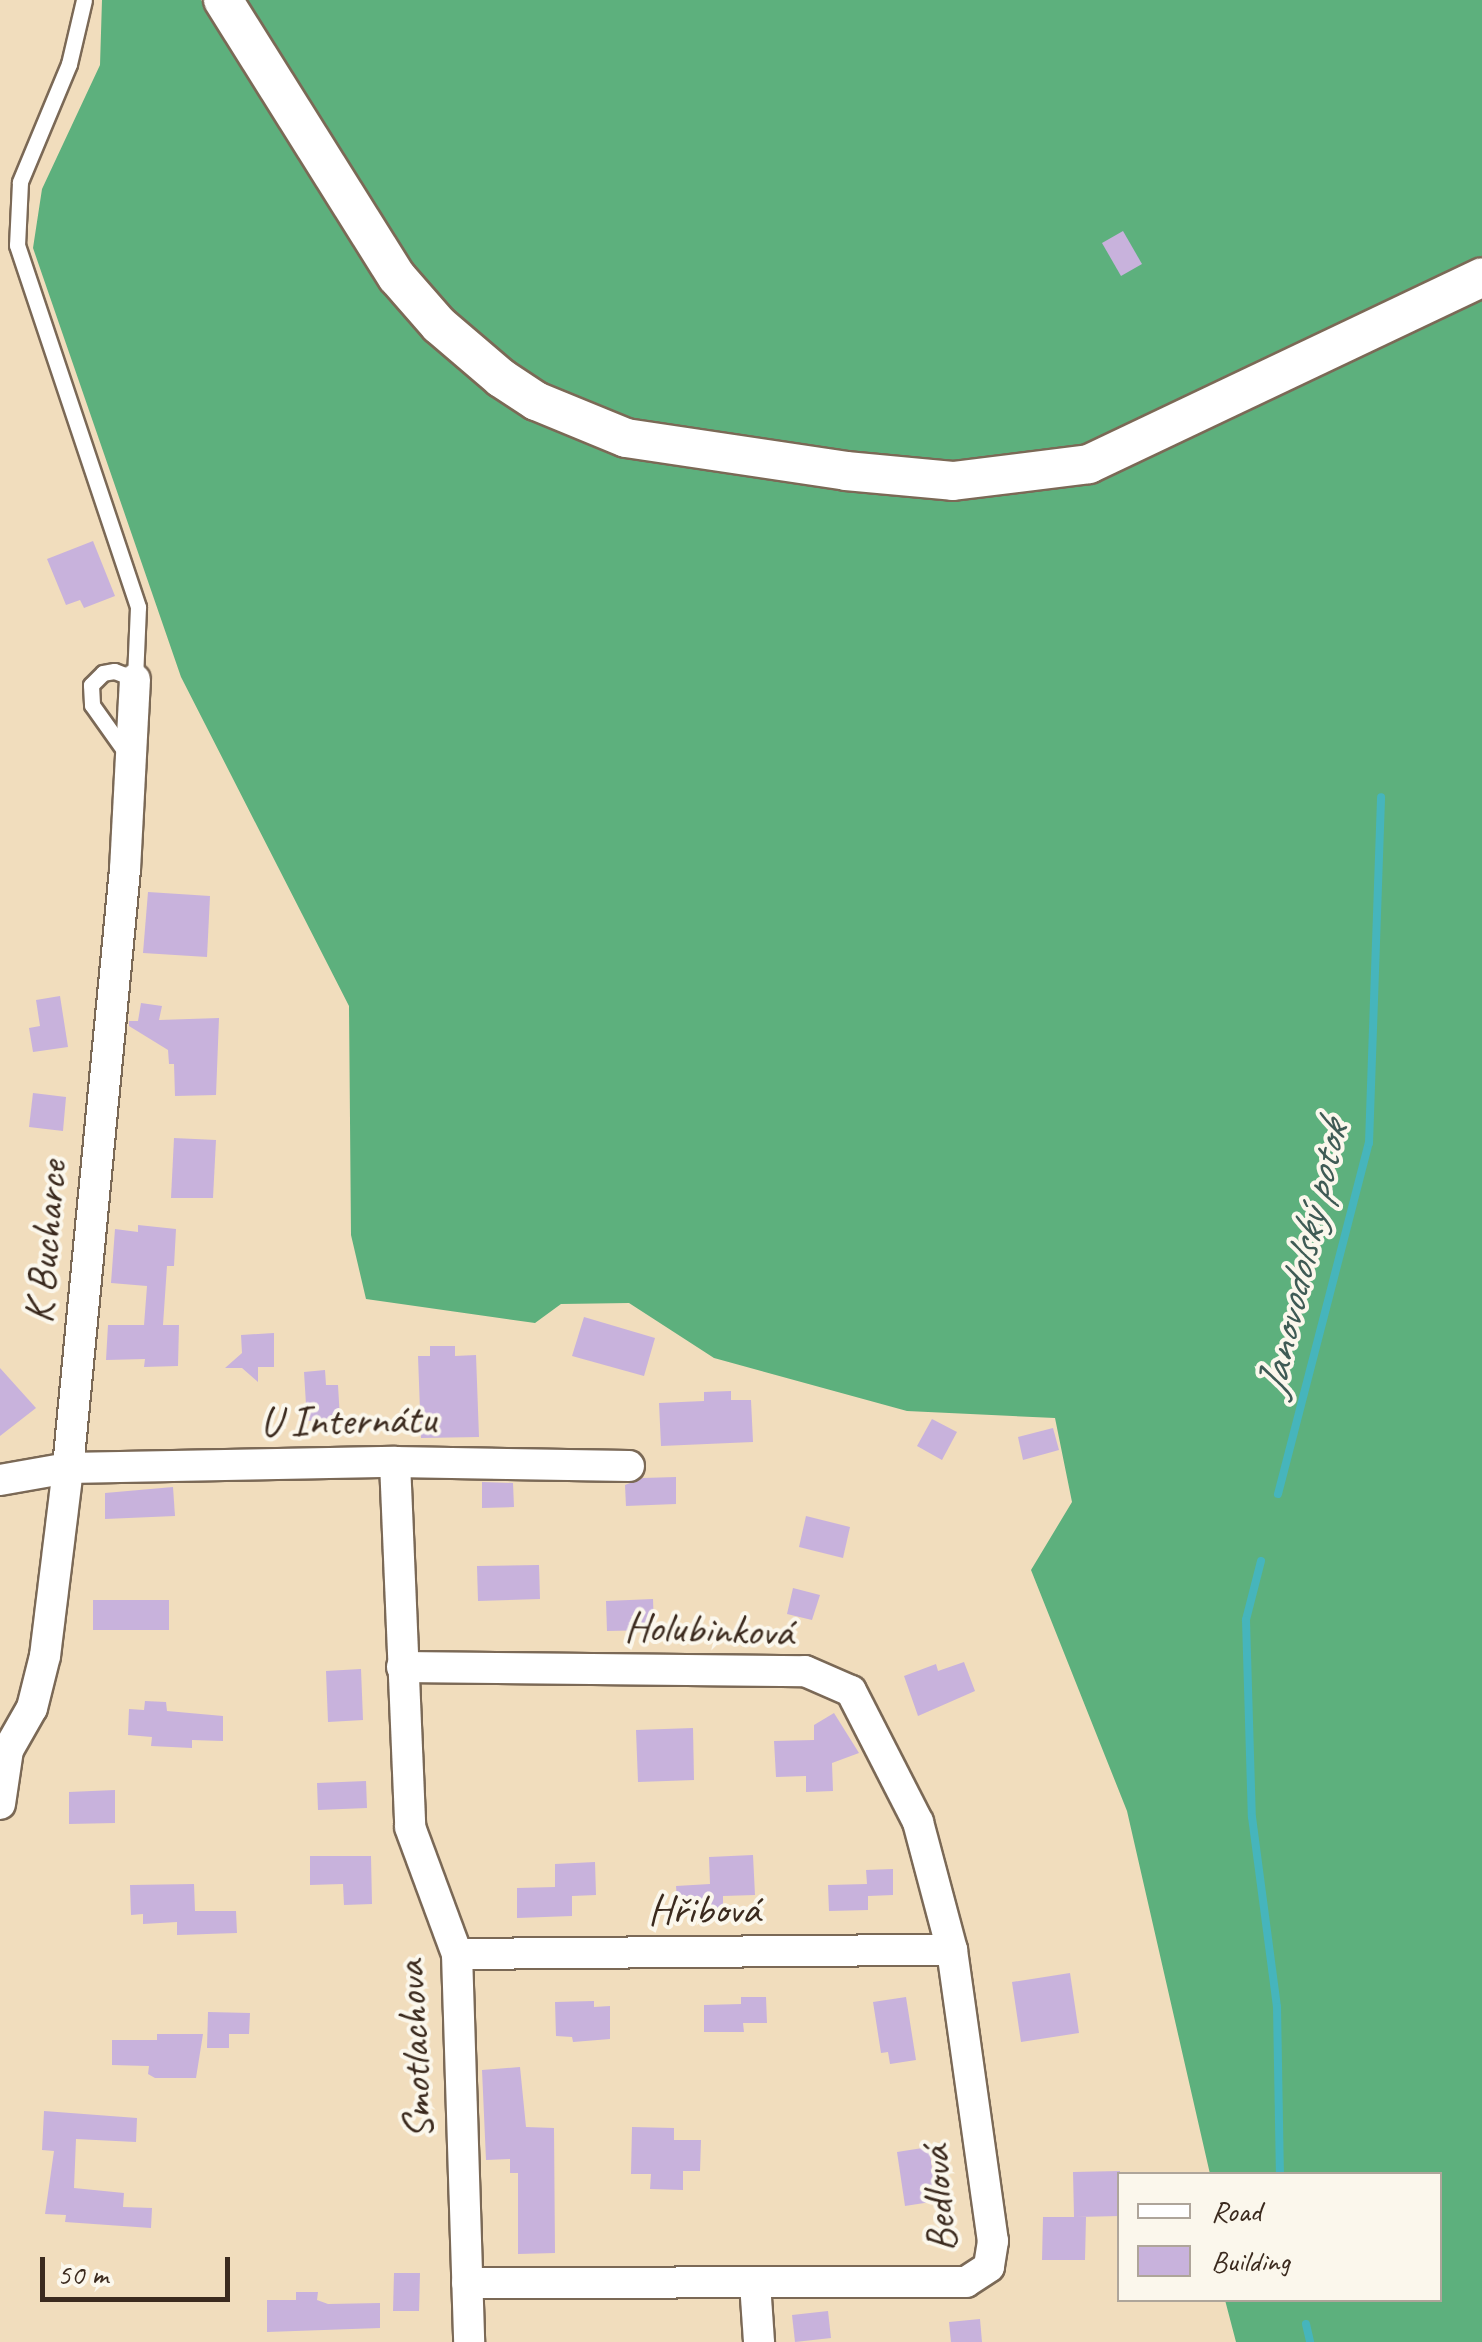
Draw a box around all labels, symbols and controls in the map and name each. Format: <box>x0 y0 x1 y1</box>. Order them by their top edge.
water label: Janovodolský potok <box>1244 1117 1360 1401</box>
street label: K Bucharce <box>14 1159 78 1325</box>
street label: U Internátu <box>260 1394 436 1448</box>
street label: Holubinková <box>624 1602 794 1658</box>
street label: Hřibová <box>648 1885 760 1935</box>
street label: Smotlachova <box>385 1960 445 2140</box>
street label: Bedlová <box>910 2144 968 2254</box>
legend <box>1117 2172 1442 2302</box>
text: Road <box>1211 2192 1261 2230</box>
scale bar <box>45 2237 235 2299</box>
text: Building <box>1211 2242 1290 2280</box>
text: 50 m <box>57 2255 108 2293</box>

